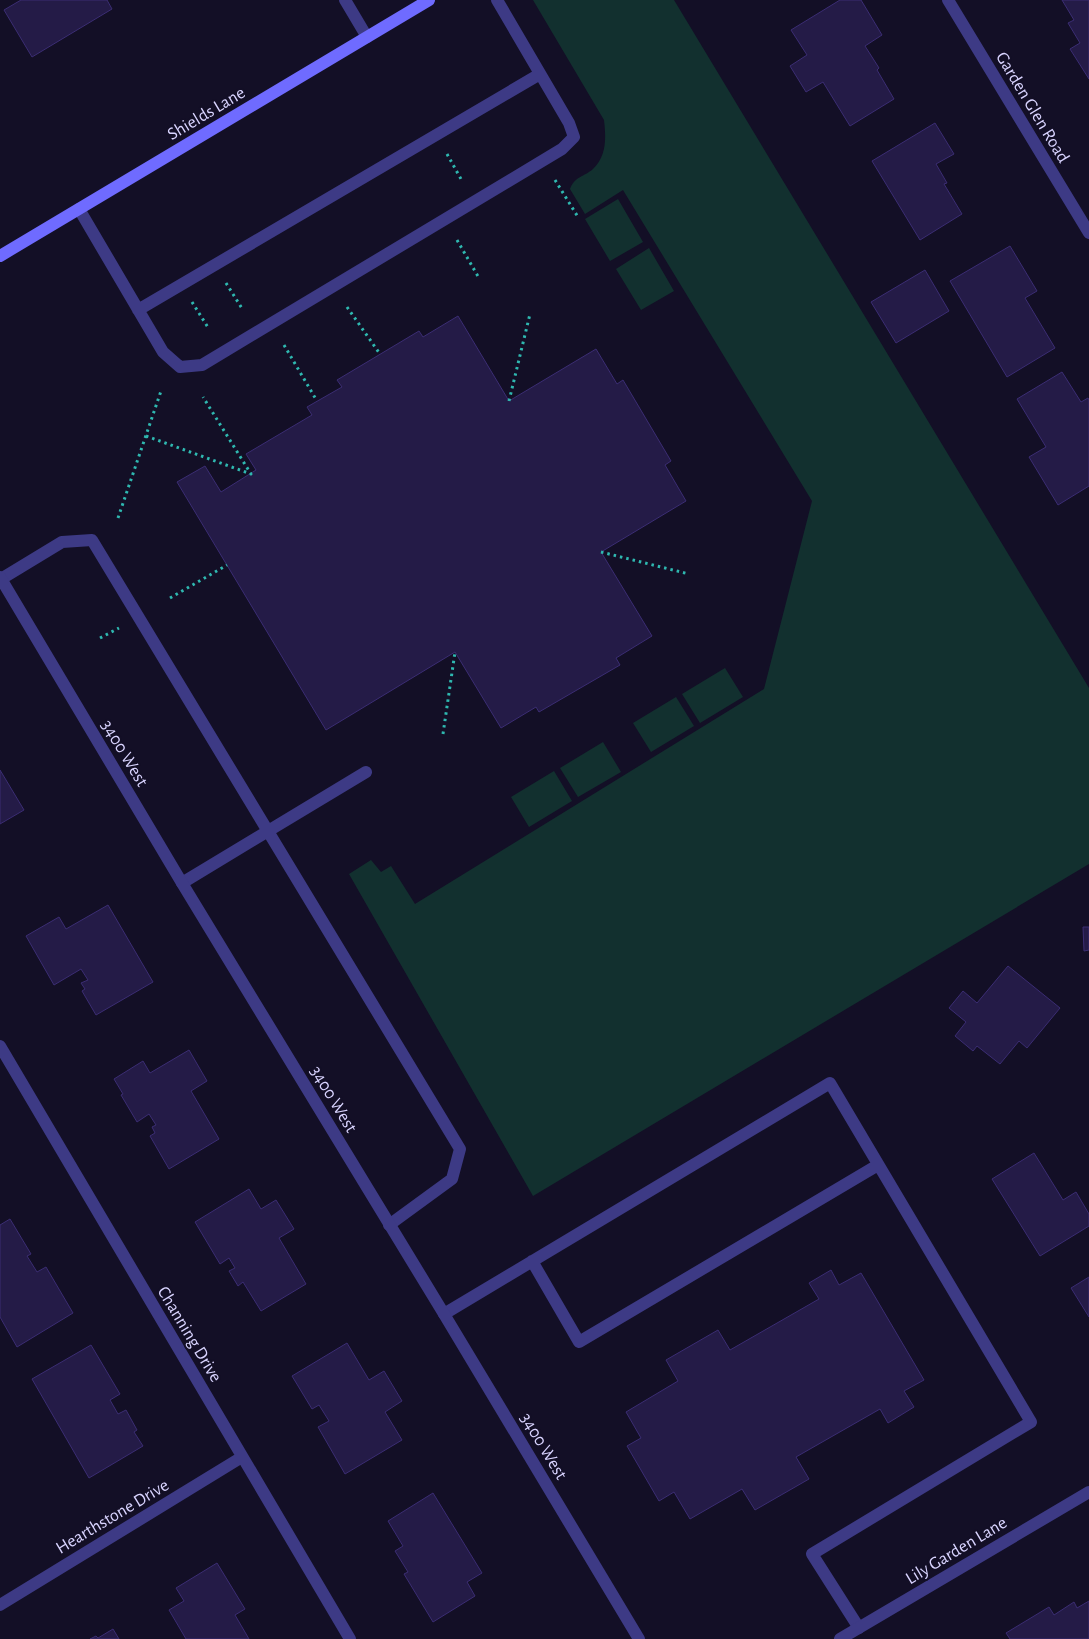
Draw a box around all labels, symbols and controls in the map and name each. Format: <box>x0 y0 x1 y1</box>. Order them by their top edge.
street label: Garden Glen Road <box>992 49 1072 166</box>
street label: Shields Lane <box>165 84 248 144</box>
street label: 3400 West <box>97 717 151 790</box>
street label: 3400 West <box>306 1063 360 1136</box>
street label: Channing Drive <box>154 1284 225 1385</box>
street label: 3400 West <box>516 1410 570 1483</box>
street label: Hearthstone Drive <box>53 1476 172 1558</box>
street label: Lily Garden Lane <box>903 1514 1010 1588</box>

